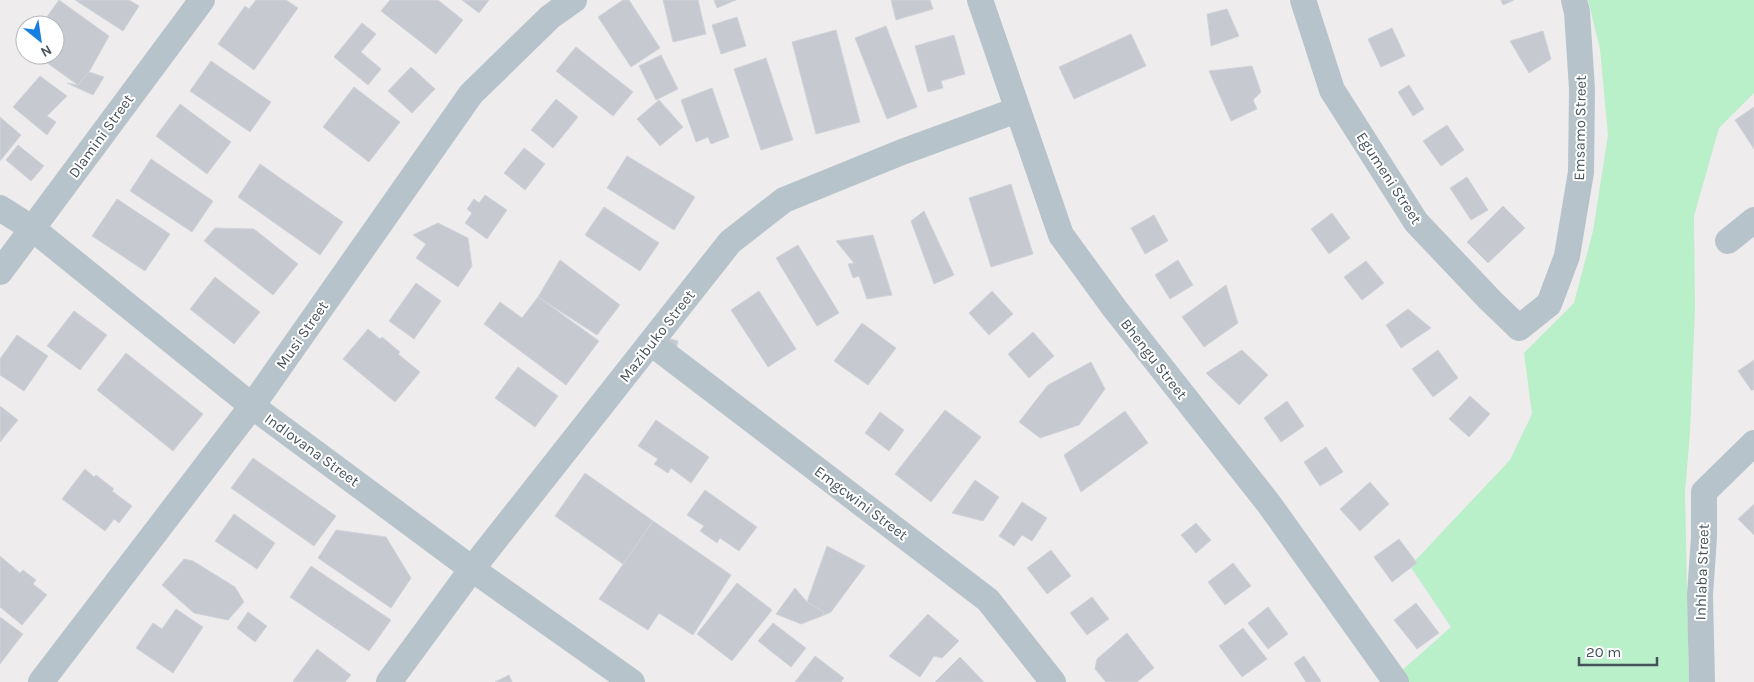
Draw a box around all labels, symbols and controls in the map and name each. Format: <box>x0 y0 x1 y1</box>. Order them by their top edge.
north arrow <box>15 15 65 65</box>
text: N <box>38 41 55 61</box>
street label: Emsamo Street <box>1570 75 1590 181</box>
street label: Dlamini Street <box>65 90 138 181</box>
street label: Egumeni Street <box>1353 129 1426 228</box>
street label: Mazibuko Street <box>615 286 699 386</box>
street label: Musi Street <box>272 297 332 372</box>
street label: Bhengu Street <box>1117 315 1191 403</box>
street label: Indlovana Street <box>261 410 363 491</box>
street label: Emgcwini Street <box>811 462 912 544</box>
street label: Inhlaba Street <box>1691 523 1713 621</box>
scale bar <box>1579 634 1656 666</box>
text: 20 m <box>1586 643 1621 661</box>

